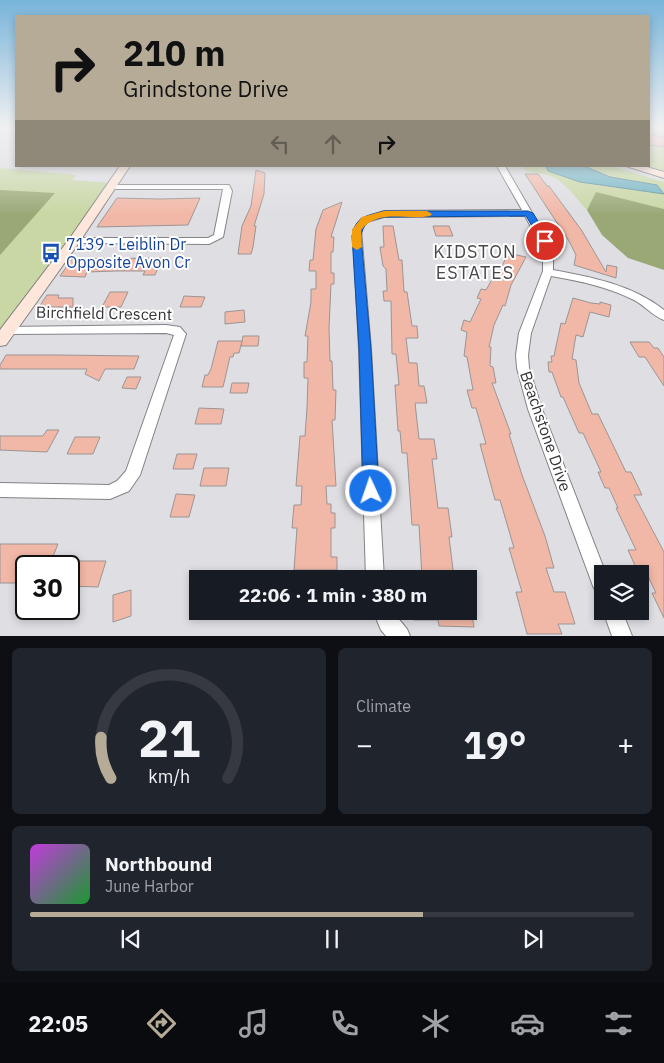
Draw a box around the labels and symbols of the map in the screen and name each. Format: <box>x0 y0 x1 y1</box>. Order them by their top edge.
pin <box>524 220 566 262</box>
place label: 7139 - Leiblin Dr Opposite Avon Cr <box>66 234 190 272</box>
district label: KIDSTON ESTATES <box>433 240 517 284</box>
bus stop icon: 7139 - Leiblin Dr Opposite Avon Cr <box>40 242 62 264</box>
street label: Birchfield Crescent <box>36 302 172 324</box>
street label: Beachstone Drive <box>516 368 576 494</box>
position arrow <box>344 464 396 516</box>
speed limit sign: 30 <box>15 555 80 620</box>

